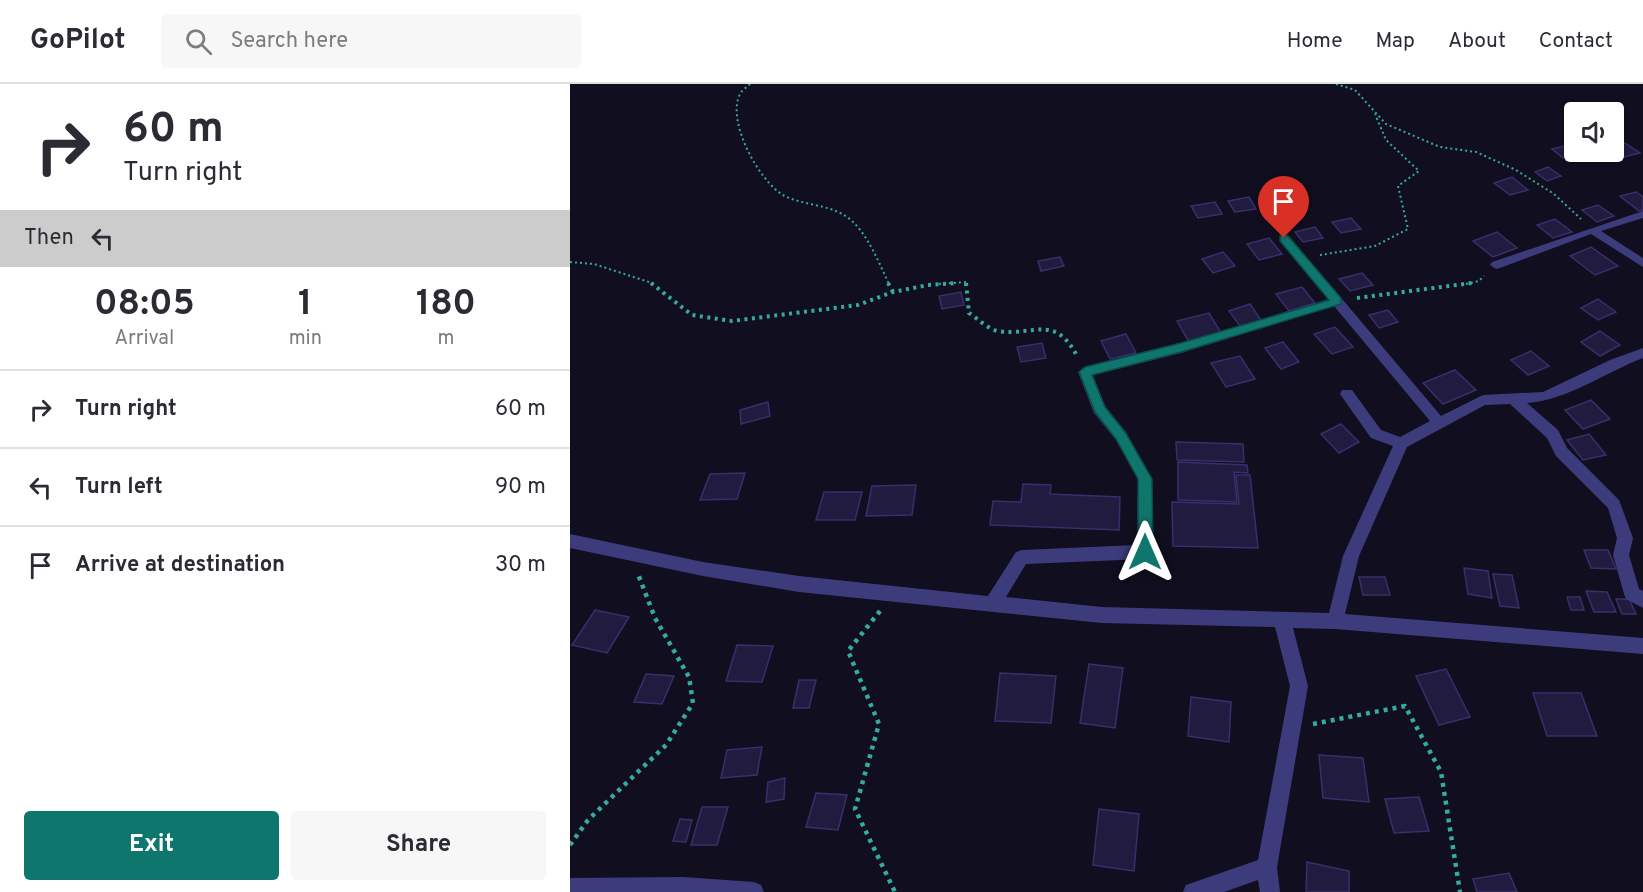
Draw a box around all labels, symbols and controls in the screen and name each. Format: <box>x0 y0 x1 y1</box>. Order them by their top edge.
search box <box>161 14 581 68</box>
text: GoPilot <box>30 23 125 59</box>
icon: search <box>182 25 215 58</box>
text: Search here <box>230 28 348 55</box>
text: Home <box>1287 28 1343 55</box>
text: Map <box>1376 28 1415 55</box>
text: About <box>1448 28 1506 55</box>
text: Contact <box>1539 28 1613 55</box>
map controls <box>1564 102 1624 162</box>
button: sound <box>1564 102 1624 162</box>
text: 60 m <box>123 104 224 157</box>
icon: right <box>24 108 102 186</box>
text: Turn right <box>123 156 242 190</box>
pin <box>1258 176 1309 238</box>
icon: arrive <box>1267 185 1300 218</box>
icon: left <box>86 222 119 255</box>
text: Then <box>24 225 74 252</box>
text: 08:05 <box>94 282 195 328</box>
text: 1 <box>298 282 312 328</box>
text: 180 <box>416 282 476 328</box>
text: Arrival <box>115 326 174 352</box>
text: min <box>289 326 322 352</box>
text: m <box>437 326 454 352</box>
icon: right <box>24 393 57 426</box>
text: Turn right <box>75 396 177 423</box>
text: 60 m <box>495 396 546 423</box>
icon: left <box>24 471 57 504</box>
text: Turn left <box>75 474 163 501</box>
text: 90 m <box>495 474 546 501</box>
position arrow <box>1113 520 1177 584</box>
icon: arrive <box>24 549 57 582</box>
text: Arrive at destination <box>75 552 285 579</box>
text: 30 m <box>495 552 546 579</box>
button: Exit <box>24 811 279 880</box>
button: Share <box>291 811 546 880</box>

